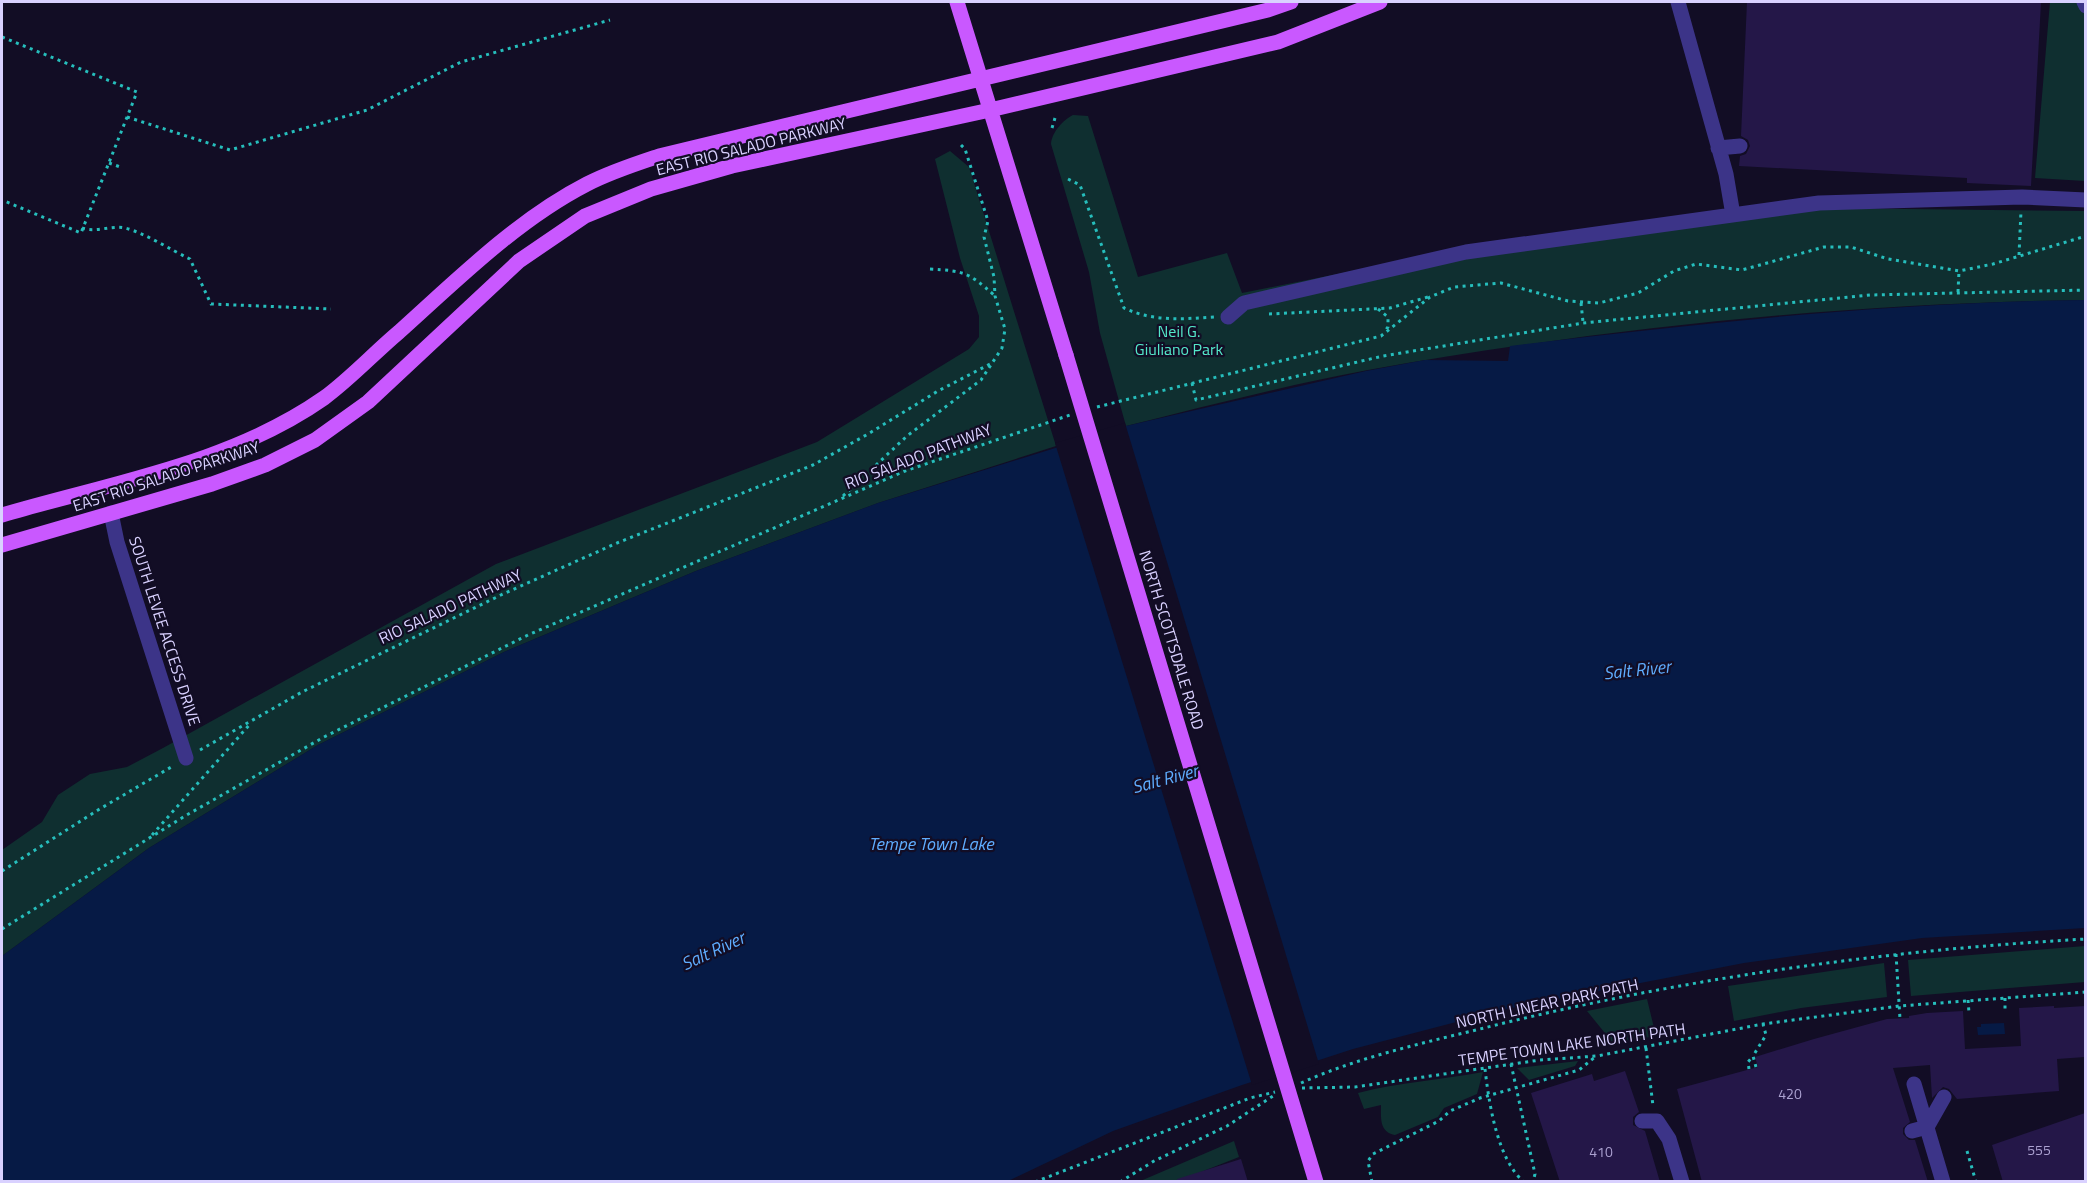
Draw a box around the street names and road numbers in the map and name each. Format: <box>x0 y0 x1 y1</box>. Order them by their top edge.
street label: EAST RIO SALADO PARKWAY <box>653 111 849 181</box>
street label: RIO SALADO PATHWAY <box>841 417 995 495</box>
street label: EAST RIO SALADO PARKWAY <box>70 434 263 518</box>
street label: SOUTH LEVEE ACCESS DRIVE <box>123 533 207 729</box>
street label: NORTH SCOTTSDALE ROAD <box>1133 547 1211 733</box>
street label: RIO SALADO PATHWAY <box>374 562 526 650</box>
street label: NORTH LINEAR PARK PATH <box>1454 972 1640 1034</box>
street label: TEMPE TOWN LAKE NORTH PATH <box>1457 1016 1687 1072</box>

